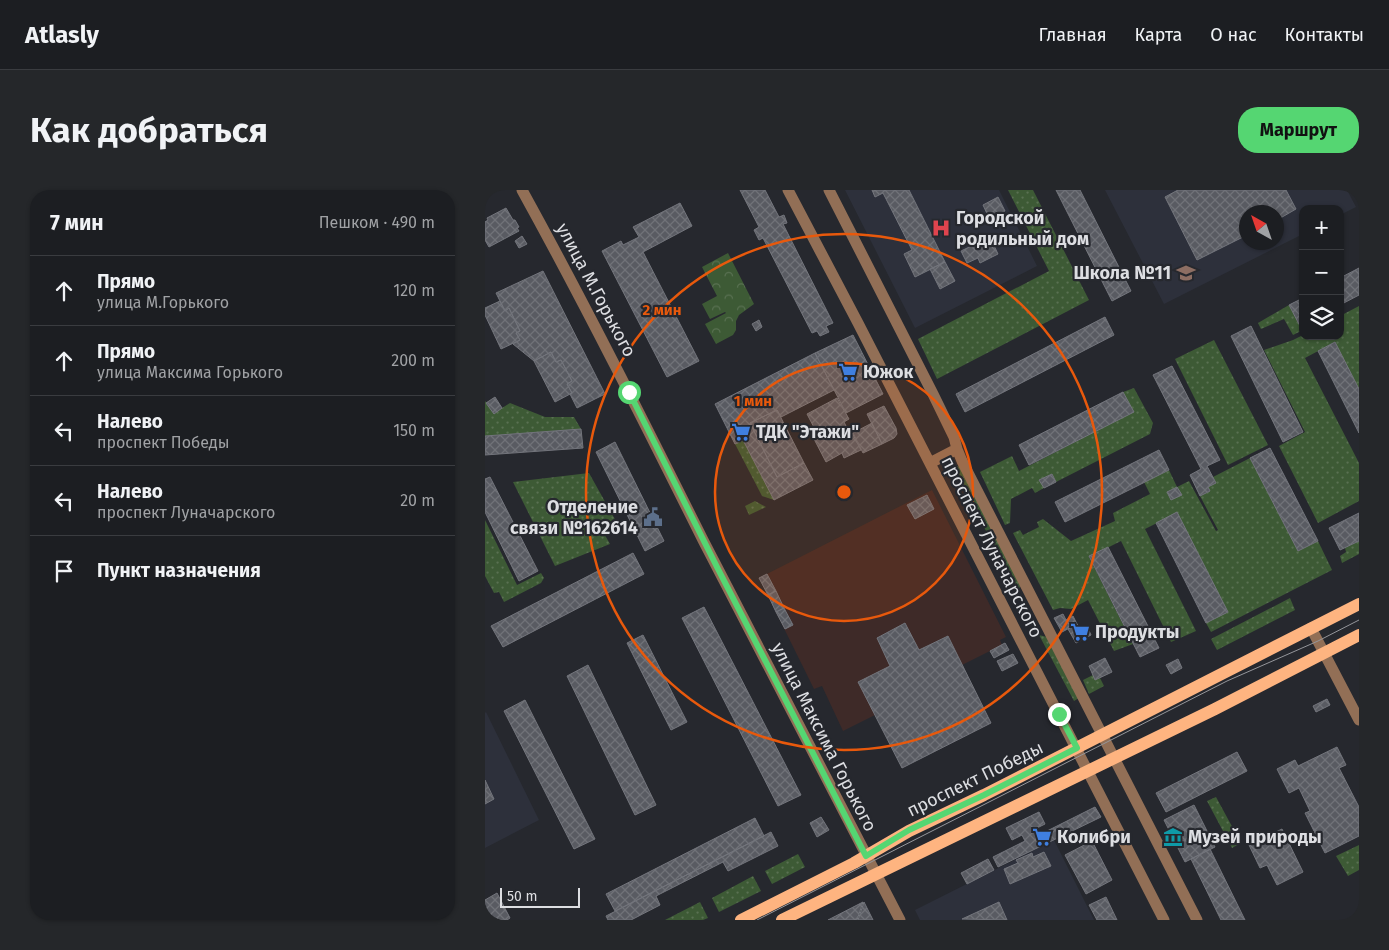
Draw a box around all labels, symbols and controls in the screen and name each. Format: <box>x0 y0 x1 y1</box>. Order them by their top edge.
text: Atlasly <box>25 21 99 49</box>
text: Главная <box>1039 24 1107 46</box>
text: Карта <box>1135 24 1182 46</box>
text: О нас <box>1210 24 1257 46</box>
text: Контакты <box>1285 24 1364 46</box>
button: Маршрут <box>1238 107 1359 153</box>
text: Как добраться <box>30 109 268 151</box>
north arrow <box>1239 205 1284 250</box>
map controls <box>1299 205 1344 340</box>
button: + <box>1299 205 1344 250</box>
place label: Городской родильный дом <box>956 207 1089 250</box>
text: 7 мин <box>50 210 104 236</box>
text: Пешком · 490 m <box>319 213 435 232</box>
hospital icon: Городской родильный дом <box>930 217 952 239</box>
street label: улица М.Горького <box>551 219 641 361</box>
button: − <box>1299 250 1344 295</box>
place label: Школа №11 <box>1074 262 1171 284</box>
school or university icon: Школа №11 <box>1175 262 1197 284</box>
text: Прямо <box>97 270 155 293</box>
icon: ahead <box>50 277 78 305</box>
text: 120 m <box>393 281 435 300</box>
text: улица М.Горького <box>97 293 229 312</box>
button: layers <box>1299 295 1344 340</box>
text: 2 мин <box>642 301 682 319</box>
text: Прямо <box>97 340 155 363</box>
icon: ahead <box>50 347 78 375</box>
text: 200 m <box>391 351 435 370</box>
supermarket icon: Южок <box>837 361 859 383</box>
place label: Южок <box>863 361 913 383</box>
text: улица Максима Горького <box>97 363 283 382</box>
route start <box>618 381 641 404</box>
text: 1 мин <box>734 392 772 410</box>
text: Налево <box>97 410 163 433</box>
icon: left <box>50 417 78 445</box>
text: 150 m <box>393 421 435 440</box>
supermarket icon: ТДК "Этажи" <box>730 421 752 443</box>
place label: ТДК "Этажи" <box>756 421 859 443</box>
text: проспект Победы <box>97 433 230 452</box>
street label: проспект Луначарского <box>937 453 1047 641</box>
text: Налево <box>97 480 163 503</box>
centre of rings <box>835 483 853 501</box>
icon: left <box>50 487 78 515</box>
text: 20 m <box>400 491 435 510</box>
place label: Отделение связи №162614 <box>510 496 638 539</box>
text: проспект Луначарского <box>97 503 275 522</box>
public building icon: Отделение связи №162614 <box>642 506 664 528</box>
icon: arrive <box>50 557 78 585</box>
text: Пункт назначения <box>97 559 261 582</box>
supermarket icon: Продукты <box>1069 621 1091 643</box>
place label: Продукты <box>1095 621 1179 643</box>
street label: улица Максима Горького <box>767 639 881 835</box>
route end <box>1048 703 1071 726</box>
street label: проспект Победы <box>903 736 1047 822</box>
supermarket icon: Колибри <box>1031 826 1053 848</box>
place label: Колибри <box>1057 826 1131 848</box>
museum icon: Музей природы <box>1162 826 1184 848</box>
place label: Музей природы <box>1188 826 1322 848</box>
scale bar <box>500 885 580 908</box>
text: 50 m <box>507 888 538 905</box>

